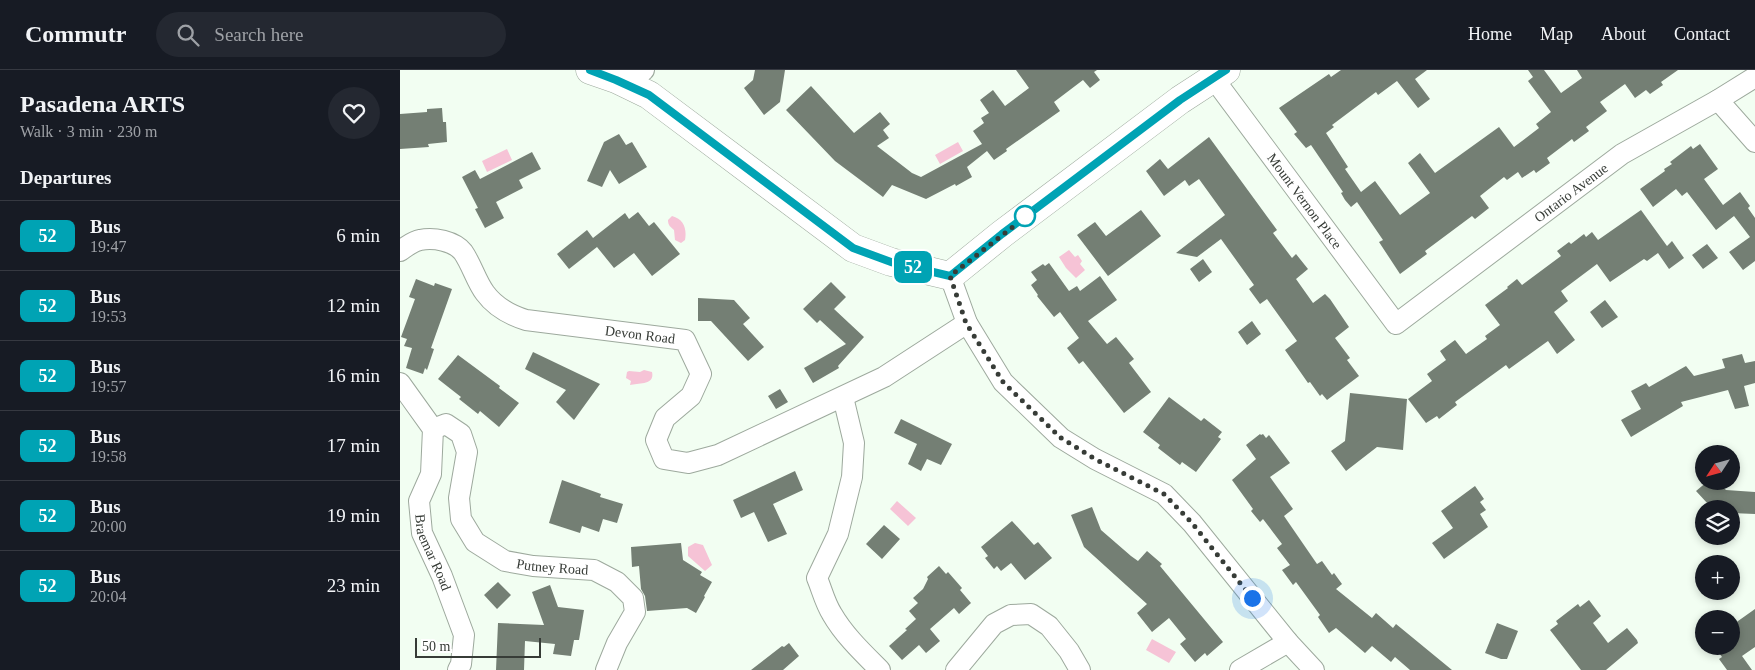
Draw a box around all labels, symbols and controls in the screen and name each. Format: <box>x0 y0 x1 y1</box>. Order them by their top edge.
search box <box>156 12 506 57</box>
text: Commutr <box>25 21 126 47</box>
icon: search <box>174 21 202 49</box>
text: Search here <box>214 24 303 45</box>
text: Home <box>1468 24 1512 44</box>
text: Map <box>1540 24 1573 44</box>
text: About <box>1601 24 1646 44</box>
text: Contact <box>1674 24 1730 44</box>
button: heart <box>328 87 380 139</box>
text: Pasadena ARTS <box>20 91 185 117</box>
text: Walk · 3 min · 230 m <box>20 123 157 140</box>
street label: Mount Vernon Place <box>1264 150 1345 252</box>
street label: Ontario Avenue <box>1531 160 1611 225</box>
text: Departures <box>20 167 111 188</box>
unlabelled marker <box>1014 205 1036 227</box>
text: Bus <box>90 216 121 237</box>
text: 6 min <box>336 225 380 246</box>
text: 52 <box>39 226 57 246</box>
text: 19:47 <box>90 238 126 255</box>
line badge: 52 <box>890 251 936 283</box>
text: 52 <box>904 257 922 277</box>
text: Bus <box>90 286 121 307</box>
text: 12 min <box>327 295 380 316</box>
text: 52 <box>39 296 57 316</box>
text: 19:53 <box>90 308 126 325</box>
street label: Devon Road <box>604 323 676 346</box>
text: Bus <box>90 356 121 377</box>
text: 16 min <box>327 365 380 386</box>
text: 52 <box>39 366 57 386</box>
text: 19:57 <box>90 378 126 395</box>
text: Bus <box>90 426 121 447</box>
text: 17 min <box>327 435 380 456</box>
text: 52 <box>39 436 57 456</box>
north arrow <box>1695 445 1740 490</box>
map controls <box>1695 445 1740 655</box>
text: 19:58 <box>90 448 126 465</box>
text: Bus <box>90 496 121 517</box>
button: layers <box>1695 500 1740 545</box>
text: 19 min <box>327 505 380 526</box>
text: 52 <box>39 506 57 526</box>
street label: Braemar Road <box>413 513 454 593</box>
text: 20:00 <box>90 518 126 535</box>
button: + <box>1695 555 1740 600</box>
street label: Putney Road <box>515 556 589 577</box>
text: Bus <box>90 566 121 587</box>
text: 23 min <box>327 575 380 596</box>
text: 52 <box>39 576 57 596</box>
your location <box>1240 586 1265 611</box>
text: 20:04 <box>90 588 126 605</box>
button: − <box>1695 610 1740 655</box>
scale bar <box>415 635 541 658</box>
text: 50 m <box>422 639 450 654</box>

